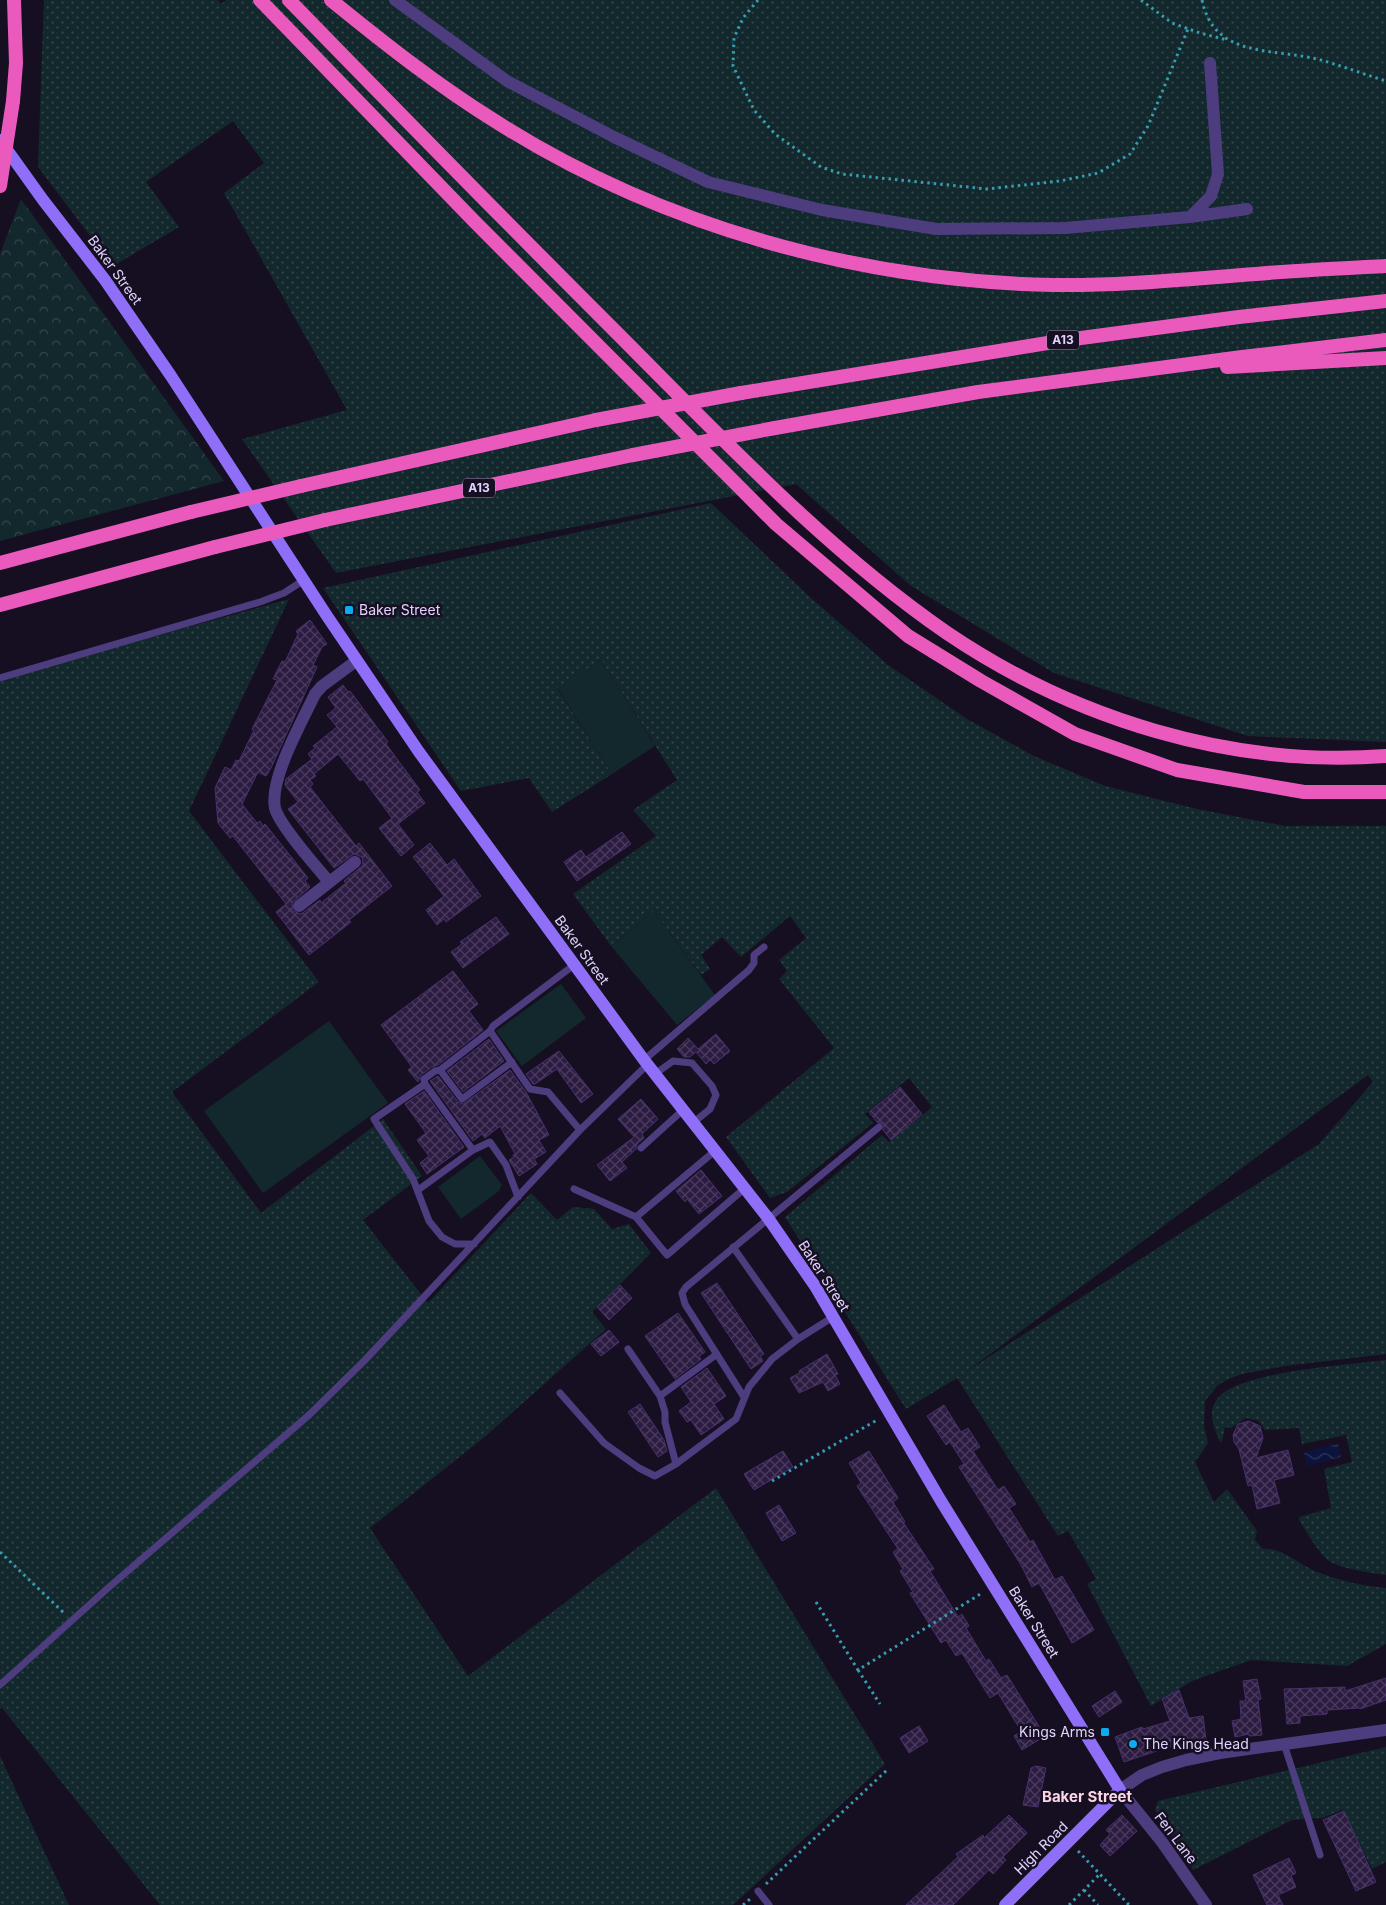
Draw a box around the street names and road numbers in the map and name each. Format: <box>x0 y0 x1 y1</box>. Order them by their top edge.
street label: Baker Street <box>85 232 146 308</box>
road number: A13 <box>1047 330 1079 350</box>
road number: A13 <box>463 478 495 498</box>
street label: Baker Street <box>552 912 613 988</box>
street label: Baker Street <box>795 1237 854 1315</box>
street label: Baker Street <box>1006 1583 1063 1661</box>
street label: Fen Lane <box>1151 1809 1201 1867</box>
street label: High Road <box>1010 1817 1071 1878</box>

